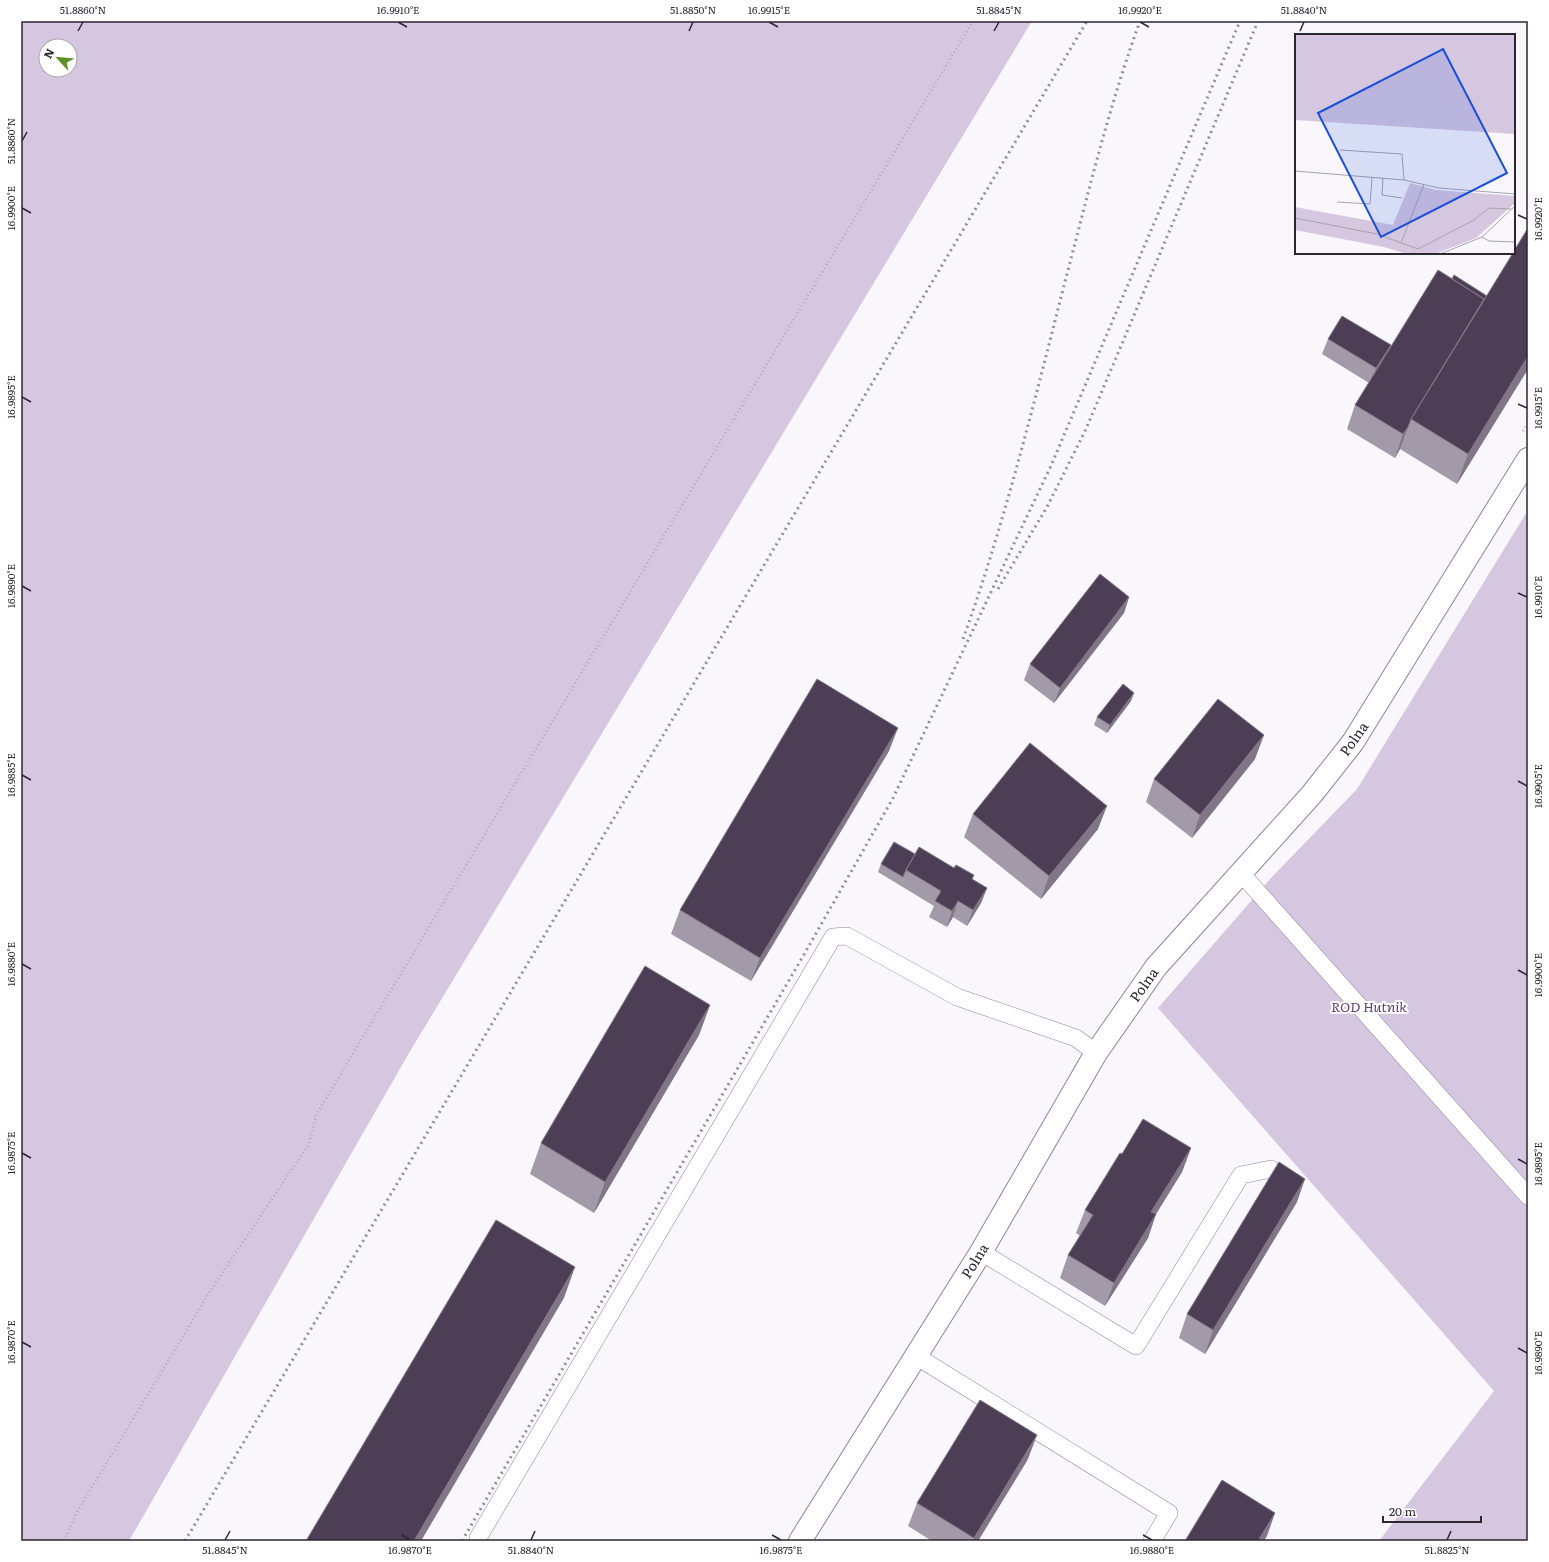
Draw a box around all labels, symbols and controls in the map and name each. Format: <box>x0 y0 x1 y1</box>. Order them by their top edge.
text: 51.8860°N <box>60 2 106 17</box>
text: 16.9910°E <box>377 2 419 17</box>
text: 51.8850°N <box>670 2 716 17</box>
text: 16.9915°E <box>748 2 790 17</box>
text: 51.8845°N <box>976 2 1022 17</box>
text: 16.9920°E <box>1118 2 1162 17</box>
text: 51.8840°N <box>1281 2 1327 17</box>
inset map <box>1295 34 1515 254</box>
north arrow <box>38 38 78 78</box>
text: N <box>39 45 57 61</box>
text: 51.8860°N <box>3 118 18 164</box>
text: 16.9900°E <box>3 186 18 230</box>
text: 16.9920°E <box>1530 197 1545 241</box>
text: 16.9895°E <box>3 375 18 419</box>
text: 16.9915°E <box>1530 387 1545 429</box>
text: 16.9890°E <box>3 564 18 608</box>
text: 16.9910°E <box>1530 576 1545 618</box>
street label: Polna <box>1334 717 1372 760</box>
text: 16.9885°E <box>3 753 18 797</box>
text: 16.9905°E <box>1530 764 1545 808</box>
text: 16.9880°E <box>3 942 18 986</box>
text: 16.9900°E <box>1530 953 1545 997</box>
street label: Polna <box>1124 963 1162 1006</box>
park label: ROD Hutnik <box>1331 996 1407 1016</box>
text: 16.9875°E <box>3 1132 18 1174</box>
text: 16.9895°E <box>1530 1142 1545 1186</box>
street label: Polna <box>956 1239 993 1282</box>
text: 16.9870°E <box>3 1320 18 1364</box>
text: 16.9890°E <box>1530 1331 1545 1375</box>
scale bar <box>1383 1498 1481 1524</box>
text: 20 m <box>1389 1502 1416 1520</box>
text: 51.8845°N <box>202 1542 248 1557</box>
text: 16.9870°E <box>388 1542 432 1557</box>
text: 51.8840°N <box>508 1542 554 1557</box>
text: 16.9875°E <box>760 1542 802 1557</box>
text: 16.9880°E <box>1130 1542 1174 1557</box>
text: 51.8825°N <box>1424 1542 1470 1557</box>

